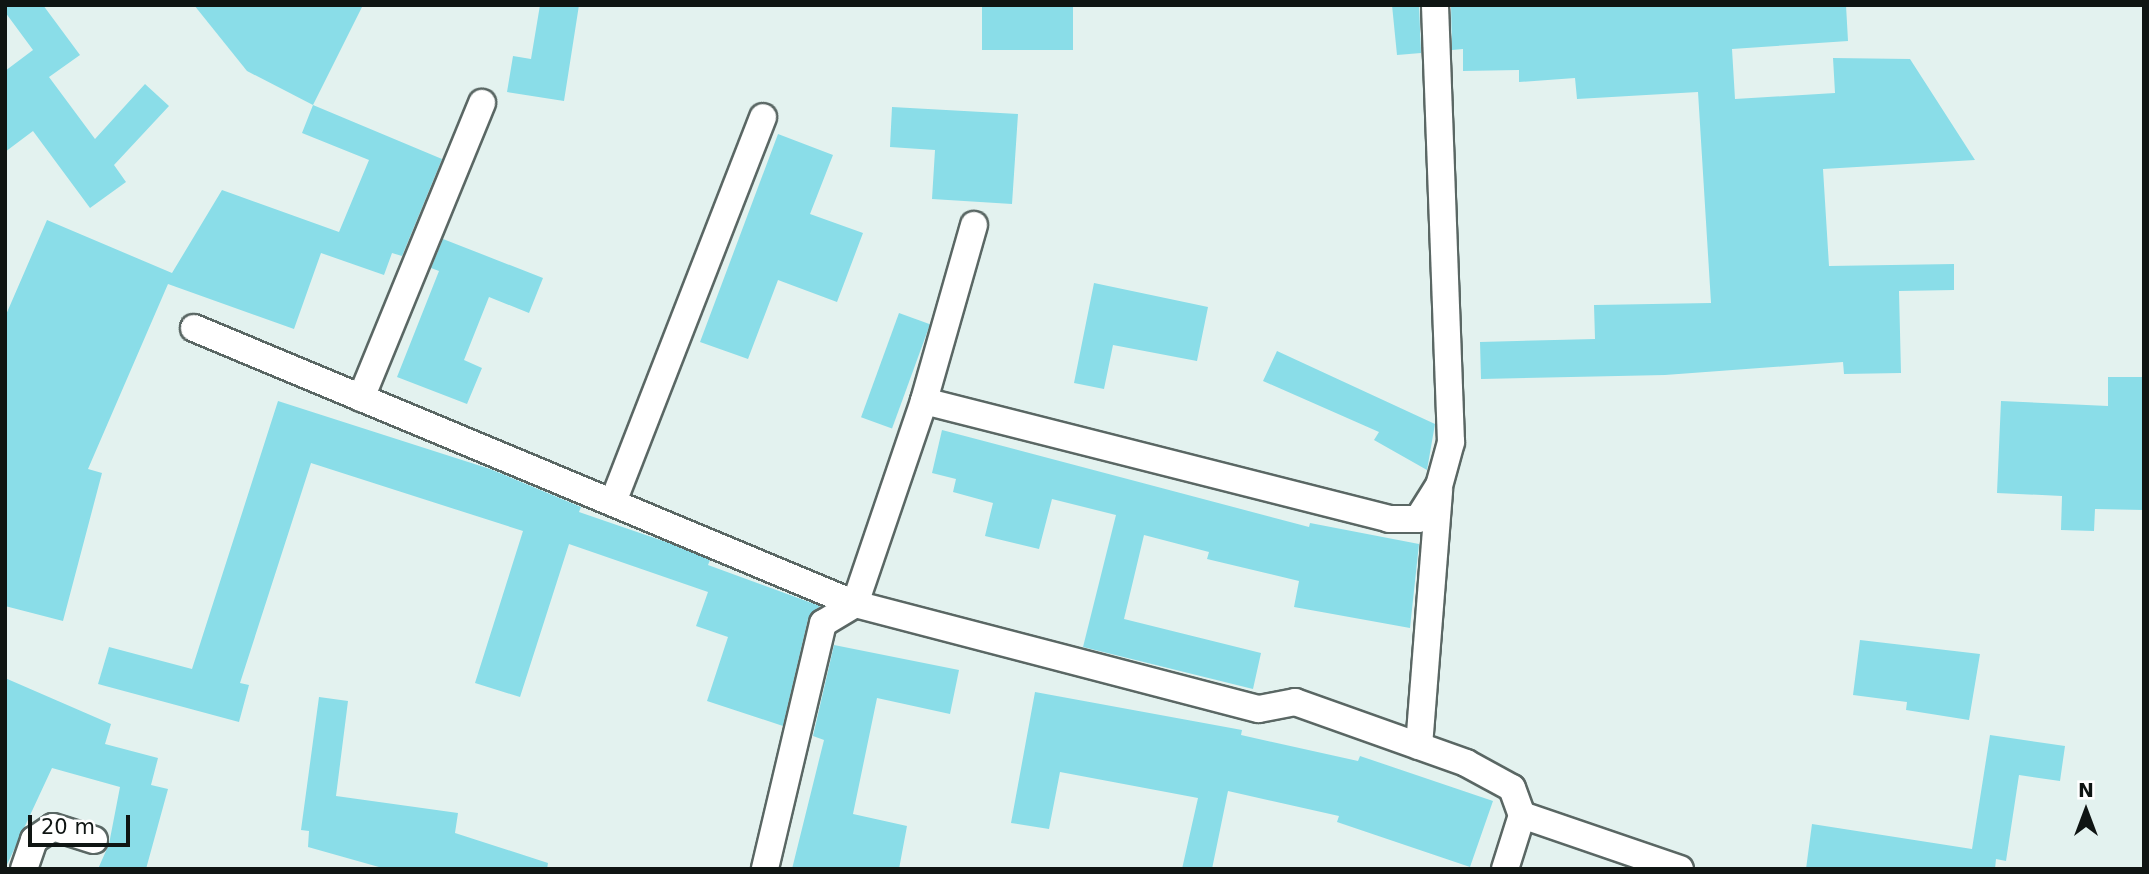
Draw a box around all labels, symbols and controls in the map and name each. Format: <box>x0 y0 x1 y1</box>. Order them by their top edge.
north arrow <box>2051 776 2121 846</box>
text: N <box>2078 779 2094 801</box>
scale bar <box>32 800 133 844</box>
text: 20 m <box>41 815 95 839</box>

